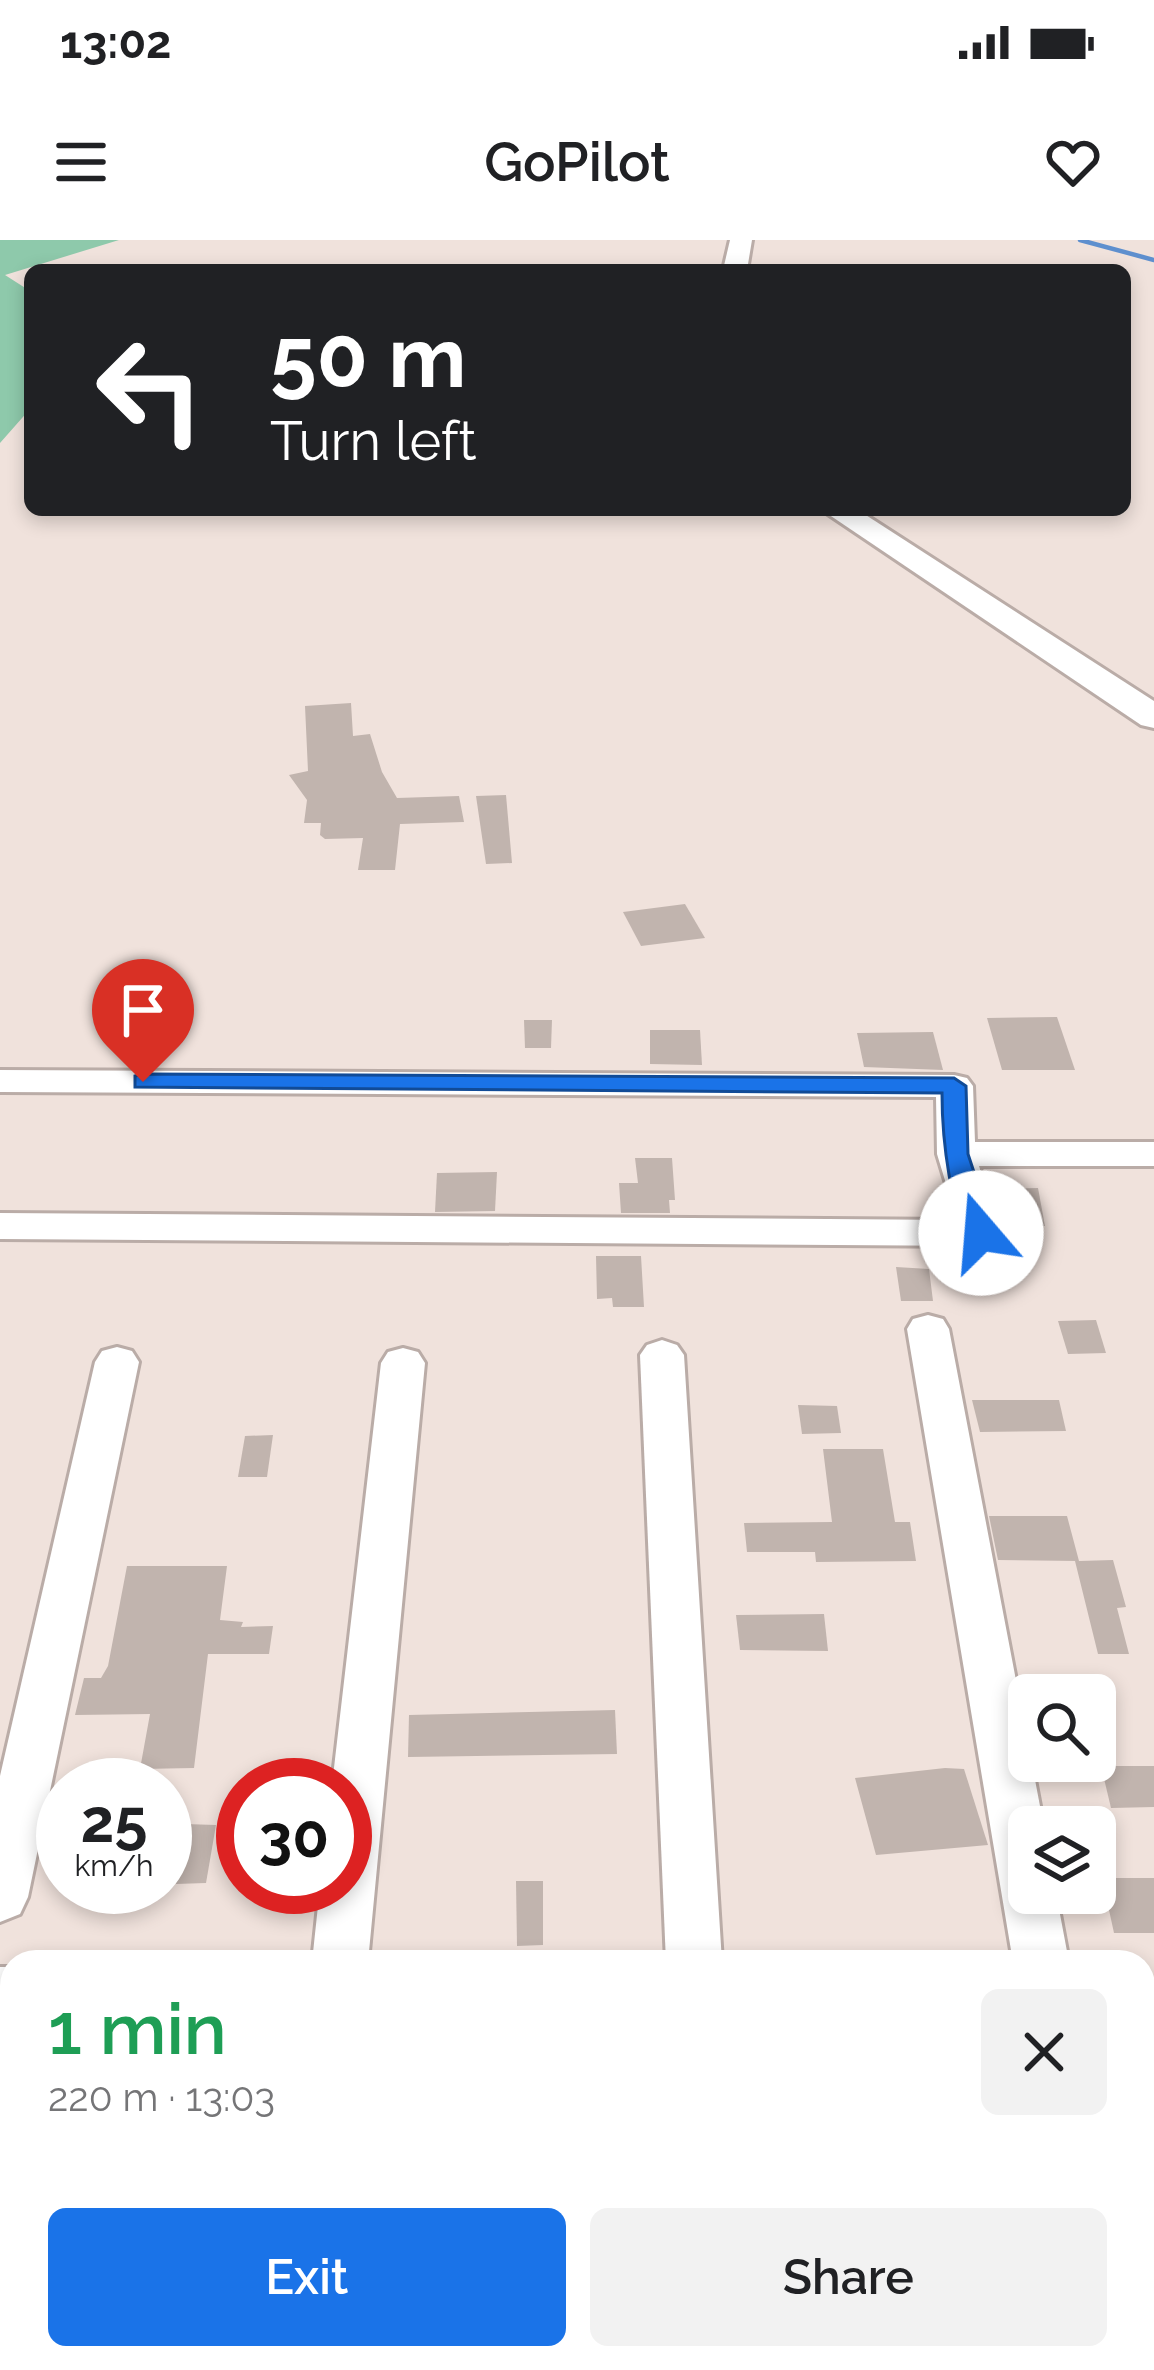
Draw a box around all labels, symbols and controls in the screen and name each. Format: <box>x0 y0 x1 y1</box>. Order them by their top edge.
text: 13:02 <box>60 16 171 69</box>
icon: menu <box>48 129 114 195</box>
icon: heart <box>1040 129 1106 195</box>
text: GoPilot <box>484 130 670 194</box>
text: 50 m <box>270 308 466 407</box>
icon: left <box>72 312 228 468</box>
text: Turn left <box>270 409 477 473</box>
pin <box>92 959 194 1082</box>
icon: arrive <box>110 977 176 1043</box>
position arrow <box>918 1170 1044 1296</box>
map controls <box>1008 1674 1116 1914</box>
button: search <box>1008 1674 1116 1782</box>
speed limit sign: 30 <box>216 1758 372 1914</box>
text: 25 <box>80 1786 148 1856</box>
button: layers <box>1008 1806 1116 1914</box>
text: km/h <box>74 1848 154 1883</box>
text: 1 min <box>48 1986 227 2071</box>
button: close <box>981 1989 1107 2115</box>
text: 220 m · 13:03 <box>48 2074 275 2120</box>
button: Exit <box>48 2208 566 2346</box>
button: Share <box>590 2208 1107 2346</box>

